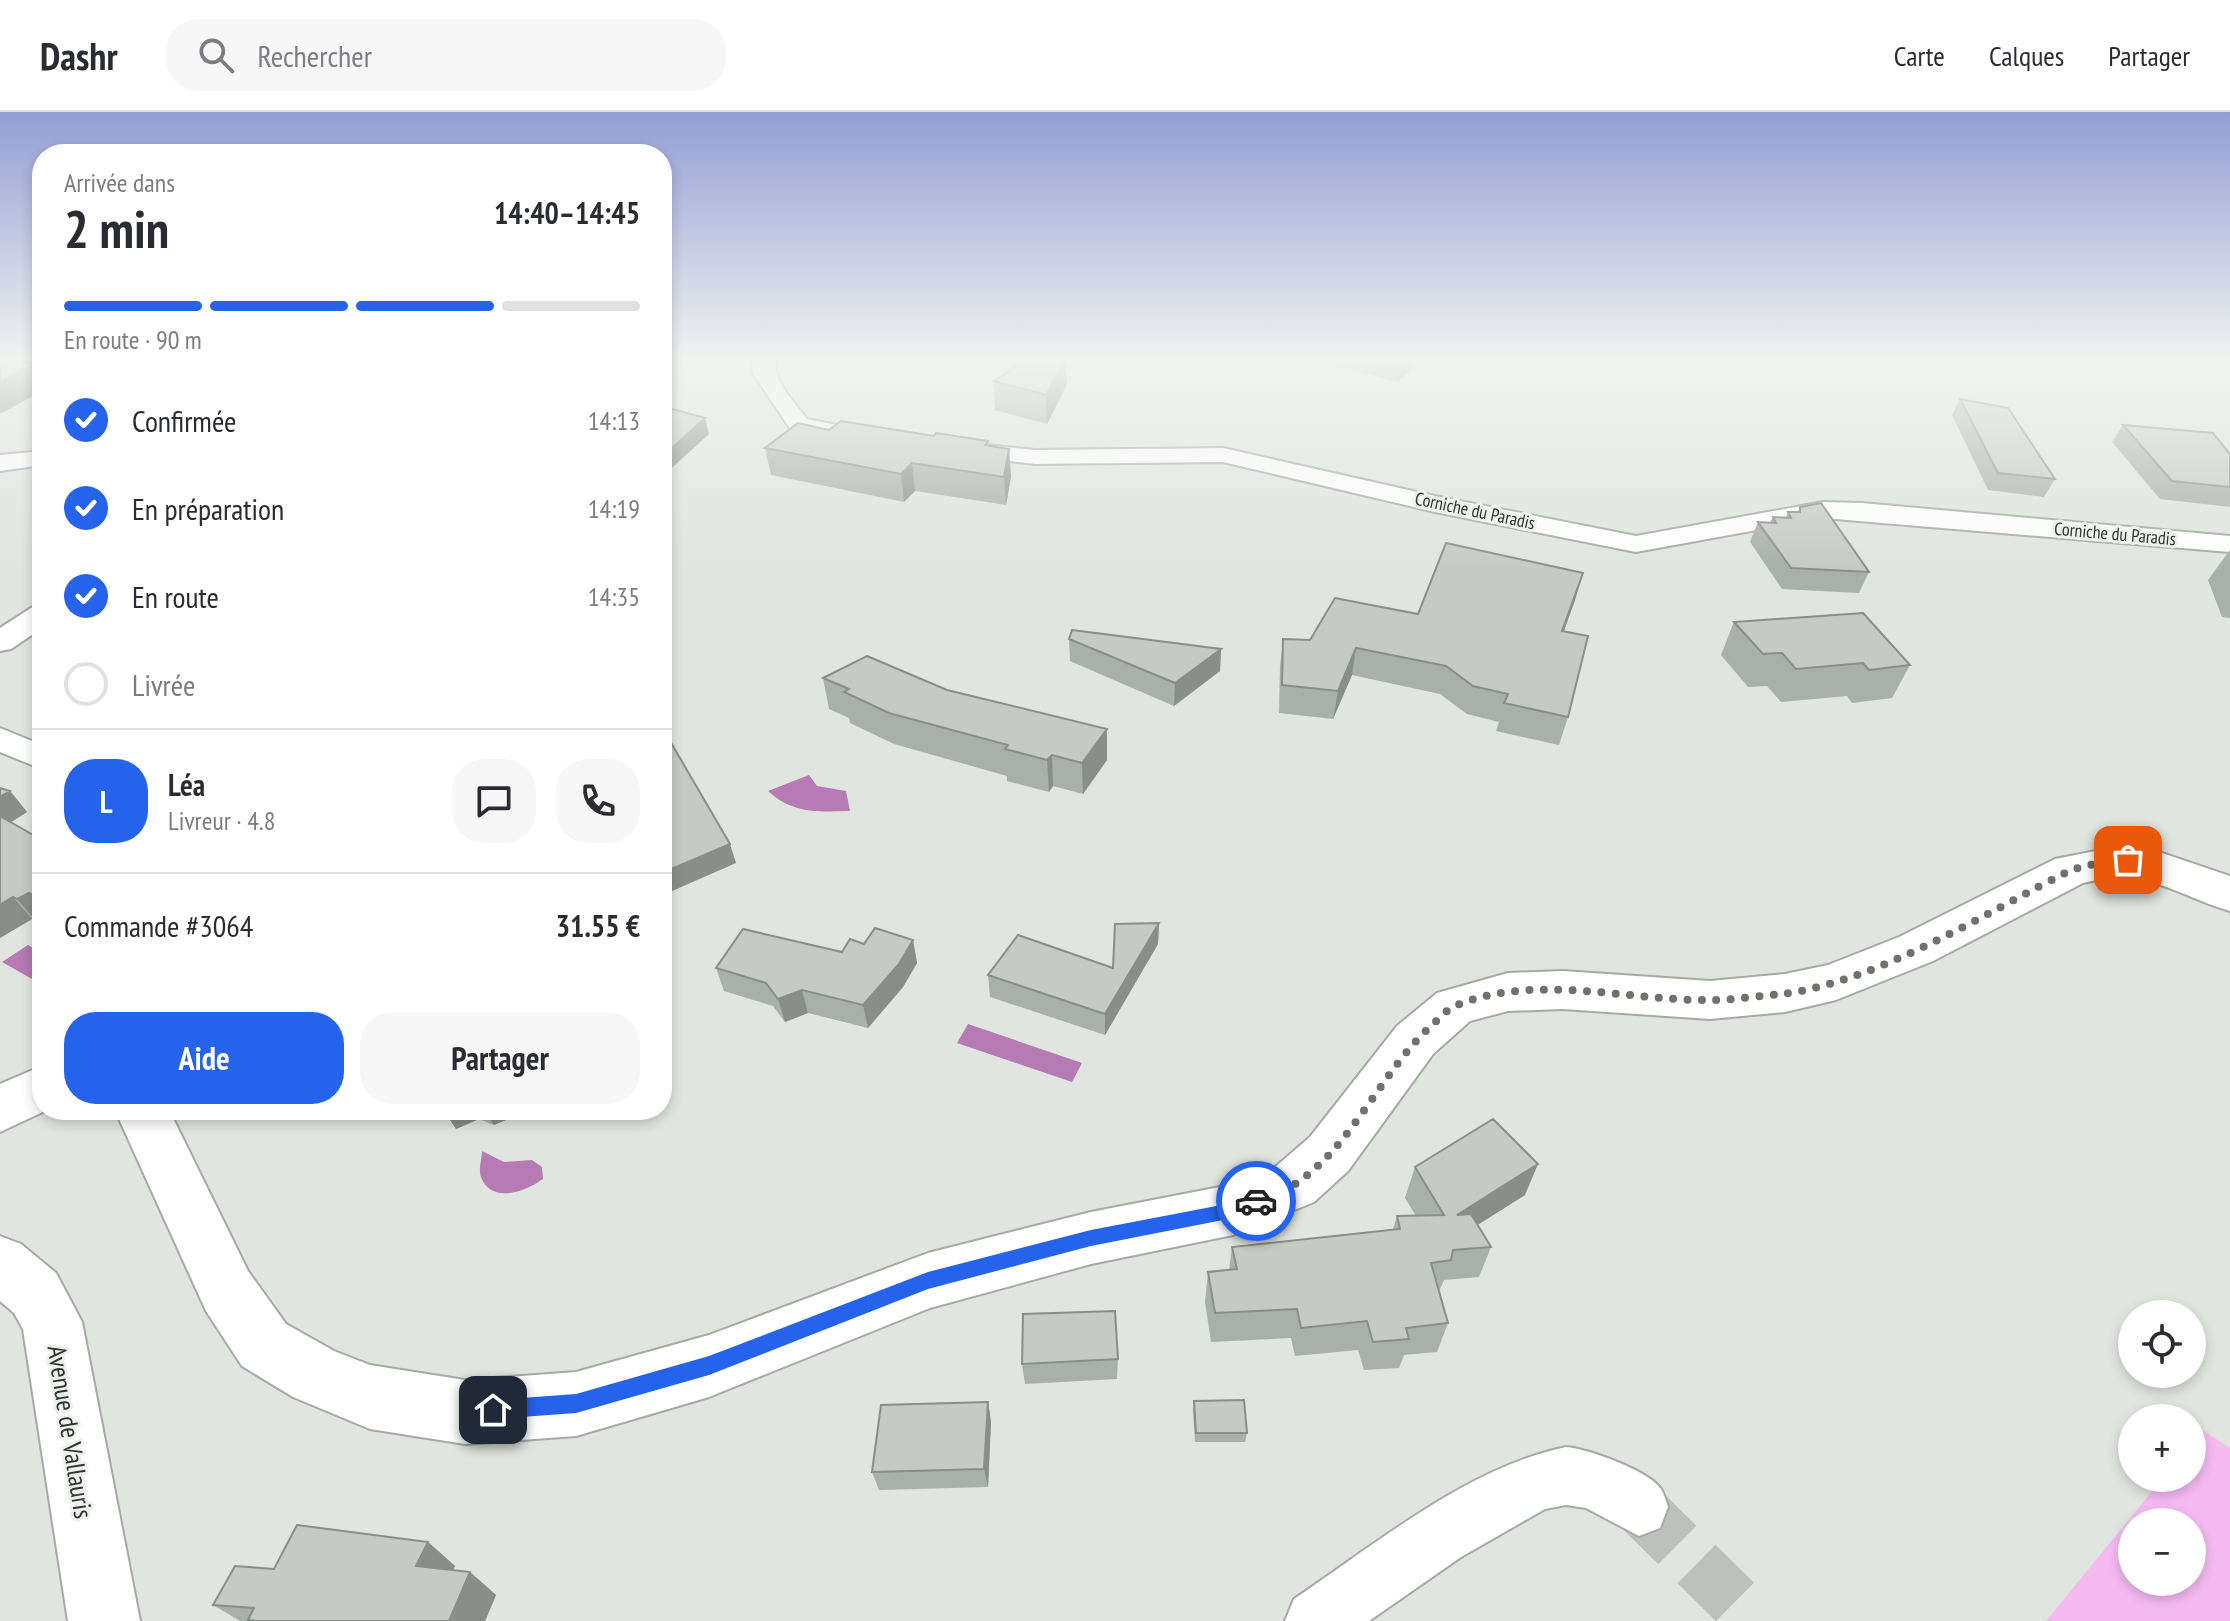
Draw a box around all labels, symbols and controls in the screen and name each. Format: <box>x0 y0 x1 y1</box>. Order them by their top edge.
search box <box>166 19 726 91</box>
text: Dashr <box>40 31 118 80</box>
icon: search <box>194 33 238 77</box>
text: Rechercher <box>258 36 372 75</box>
text: Carte <box>1894 37 1945 74</box>
text: Calques <box>1989 37 2064 74</box>
text: Partager <box>2108 37 2190 74</box>
text: Arrivée dans <box>64 166 175 199</box>
text: 14:40–14:45 <box>494 193 640 232</box>
text: 2 min <box>64 195 169 262</box>
text: En route · 90 m <box>64 323 202 356</box>
icon: check <box>64 398 108 442</box>
text: Confirmée <box>132 401 236 440</box>
text: 14:13 <box>588 404 640 437</box>
icon: check <box>64 486 108 530</box>
street label: Corniche du Paradis <box>1413 487 1537 534</box>
text: En préparation <box>132 489 284 528</box>
text: 14:19 <box>588 492 640 525</box>
street label: Corniche du Paradis <box>2053 517 2177 550</box>
icon: check <box>64 574 108 618</box>
text: En route <box>132 577 219 616</box>
text: 14:35 <box>588 580 640 613</box>
text: Livrée <box>132 665 195 704</box>
button: chat <box>452 759 536 843</box>
button: phone <box>556 759 640 843</box>
text: Léa <box>168 765 205 804</box>
text: L <box>100 782 112 821</box>
text: Livreur · 4.8 <box>168 804 275 837</box>
pin <box>2094 826 2162 894</box>
icon: bag <box>2106 838 2150 882</box>
text: Commande #3064 <box>64 906 253 945</box>
text: 31.55 € <box>556 906 640 945</box>
button: Aide <box>64 1012 344 1104</box>
button: Partager <box>360 1012 640 1104</box>
courier <box>1216 1161 1296 1241</box>
icon: car <box>1234 1179 1278 1223</box>
map controls <box>2118 1300 2206 1596</box>
button: locate <box>2118 1300 2206 1388</box>
street label: Avenue de Vallauris <box>41 1343 100 1521</box>
pin <box>459 1376 527 1444</box>
icon: home <box>471 1388 515 1432</box>
button: + <box>2118 1404 2206 1492</box>
button: − <box>2118 1508 2206 1596</box>

